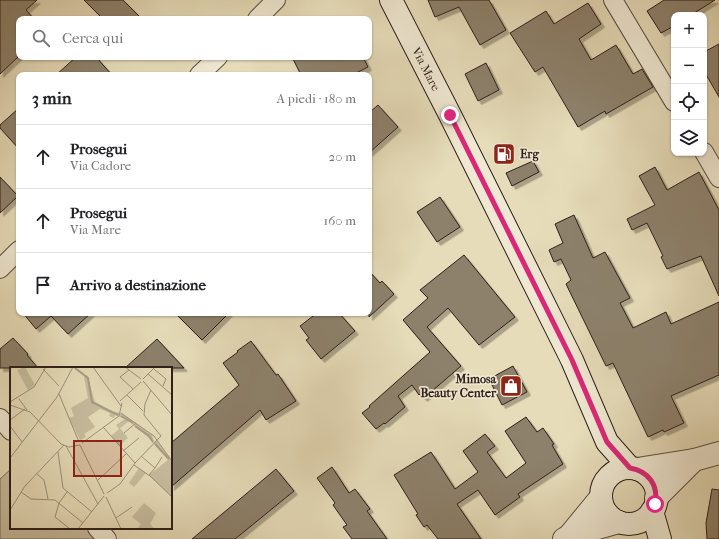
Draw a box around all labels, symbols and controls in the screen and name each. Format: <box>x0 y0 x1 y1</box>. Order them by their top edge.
map controls <box>671 12 707 156</box>
button: + <box>671 12 707 48</box>
search box <box>16 16 372 60</box>
icon: search <box>30 27 52 49</box>
text: Cerca qui <box>62 29 123 47</box>
street label: Via Mare <box>409 44 443 93</box>
button: − <box>671 48 707 84</box>
button: locate <box>671 84 707 120</box>
text: 3 min <box>32 88 72 108</box>
text: A piedi · 180 m <box>277 91 356 106</box>
route end <box>441 106 459 124</box>
button: layers <box>671 120 707 156</box>
text: Prosegui <box>70 140 127 158</box>
fuel station icon: Erg <box>491 141 517 167</box>
icon: ahead <box>32 146 54 168</box>
place label: Erg <box>520 147 539 162</box>
text: 20 m <box>329 149 356 164</box>
text: Via Cadore <box>70 158 131 173</box>
text: Prosegui <box>70 204 127 222</box>
icon: ahead <box>32 210 54 232</box>
text: 160 m <box>324 213 356 228</box>
text: Via Mare <box>70 222 121 237</box>
icon: arrive <box>32 274 54 296</box>
text: Arrivo a destinazione <box>70 276 206 294</box>
inset map <box>10 367 172 529</box>
place label: Mimosa Beauty Center <box>421 372 497 401</box>
shop icon: Mimosa Beauty Center <box>498 373 524 399</box>
route start <box>646 495 664 513</box>

